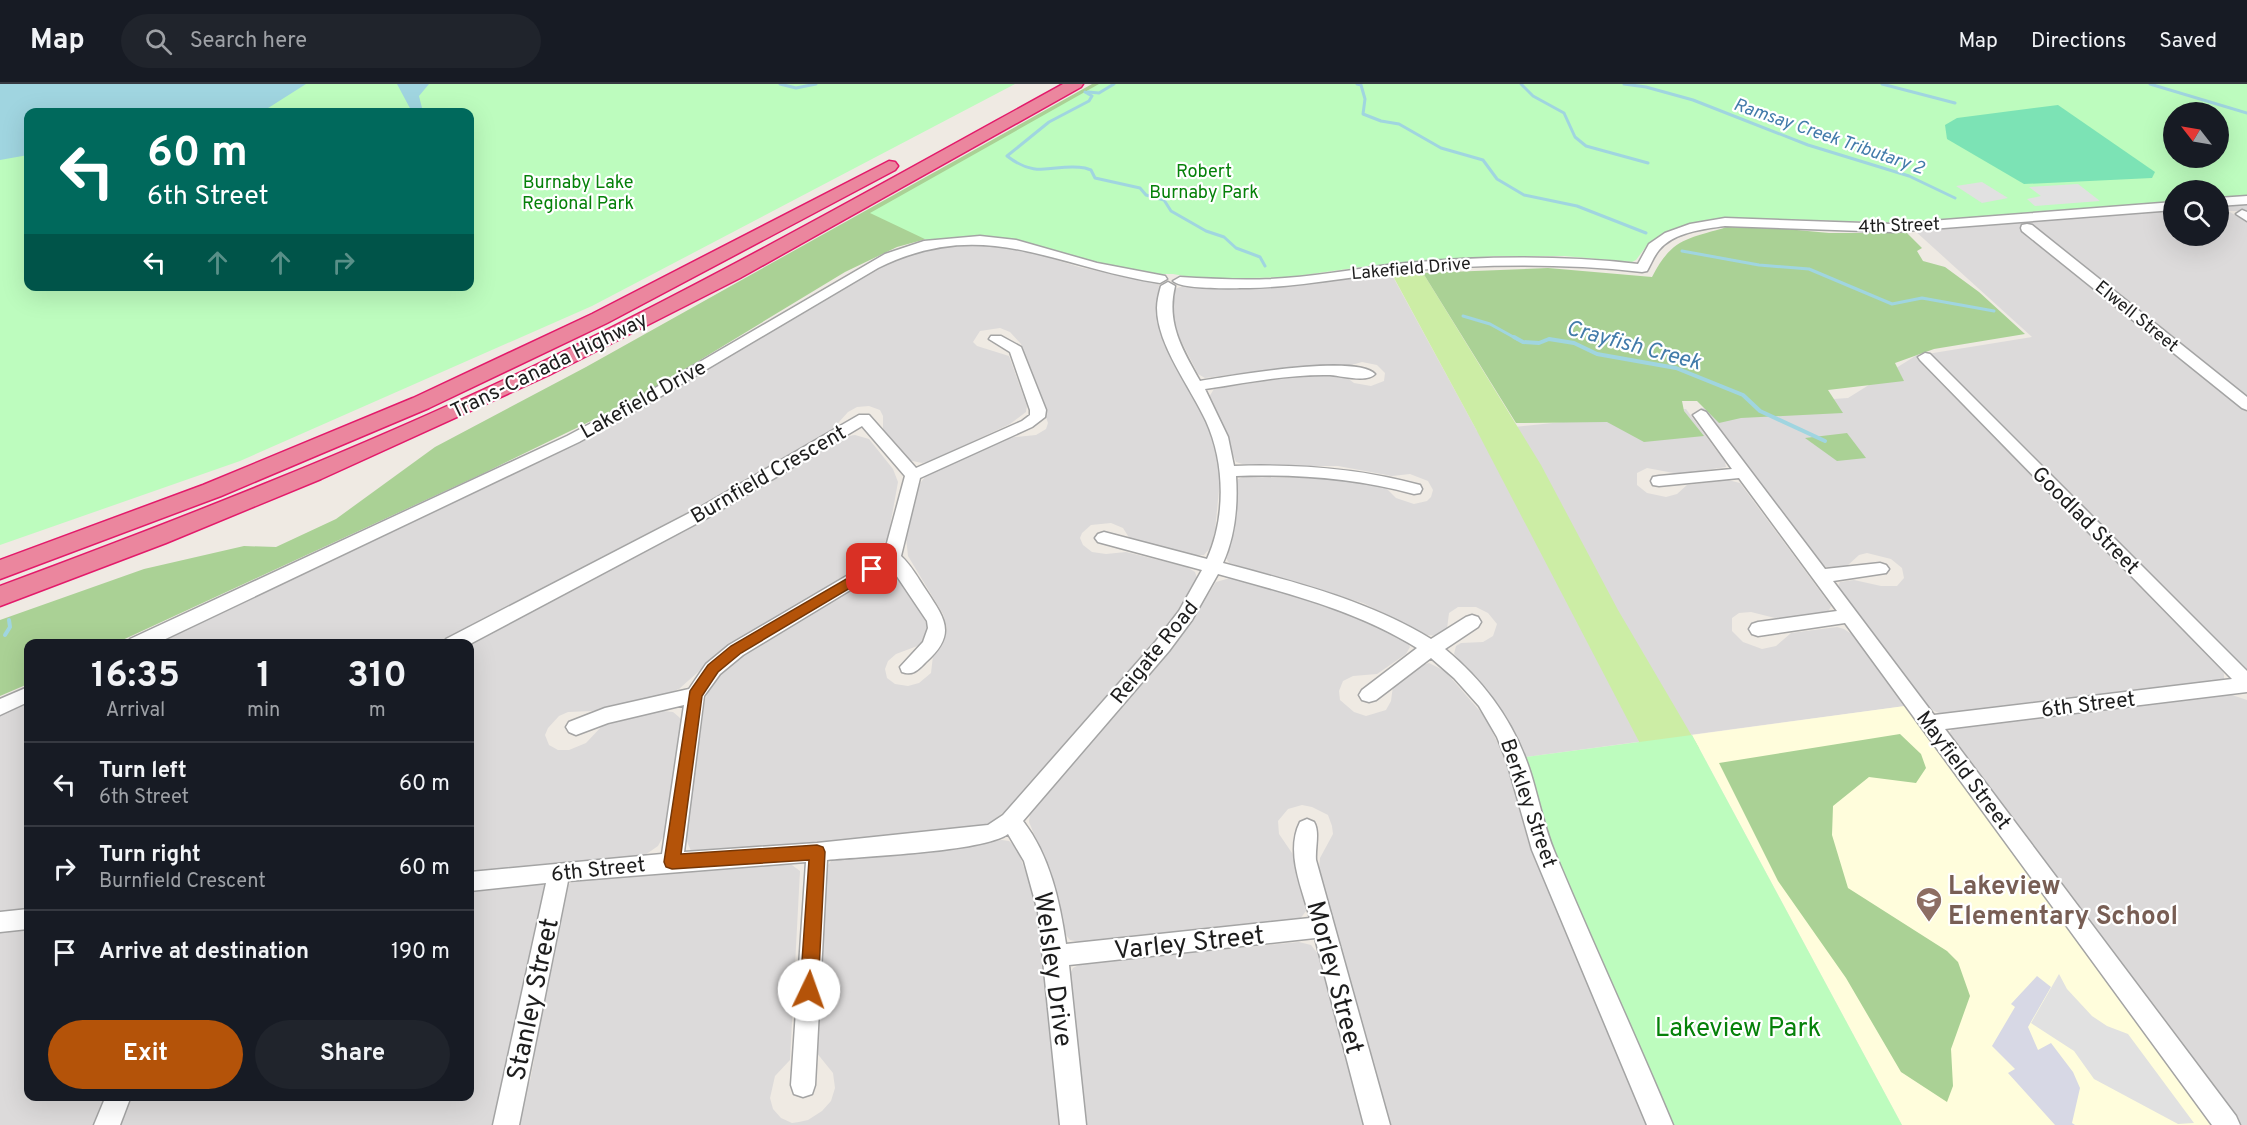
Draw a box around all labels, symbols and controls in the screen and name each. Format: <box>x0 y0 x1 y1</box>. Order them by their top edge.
search box <box>121 14 541 68</box>
text: Map <box>30 23 85 59</box>
icon: search <box>142 25 175 58</box>
text: Search here <box>190 28 307 55</box>
text: Map <box>1958 28 1998 55</box>
text: Directions <box>2031 28 2126 55</box>
text: Saved <box>2159 28 2217 55</box>
water label: Ramsay Creek Tributary 2 <box>1730 94 1927 181</box>
north arrow <box>2163 102 2229 168</box>
map controls <box>2163 102 2229 246</box>
text: 60 m <box>147 128 248 181</box>
icon: left <box>48 132 126 210</box>
park label: Robert Burnaby Park <box>1149 161 1259 205</box>
park label: Burnaby Lake Regional Park <box>522 172 634 216</box>
text: 6th Street <box>147 180 269 214</box>
button: search <box>2163 180 2229 246</box>
street label: 4th Street <box>1858 214 1940 239</box>
icon: left <box>138 246 171 279</box>
icon: ahead <box>201 246 234 279</box>
icon: ahead <box>264 246 297 279</box>
icon: right <box>327 246 360 279</box>
street label: Lakefield Drive <box>1350 253 1472 286</box>
street label: Elwell Street <box>2090 276 2183 358</box>
street label: Trans-Canada Highway <box>447 307 653 426</box>
water label: Crayfish Creek <box>1563 315 1705 378</box>
street label: Lakefield Drive <box>576 355 711 446</box>
street label: Burnfield Crescent <box>686 420 851 531</box>
street label: Goodlad Street <box>2025 461 2145 581</box>
pin <box>846 543 897 594</box>
icon: arrive <box>855 552 888 585</box>
street label: Reigate Road <box>1105 596 1205 710</box>
text: 16:35 <box>91 654 180 700</box>
text: 1 <box>256 654 271 700</box>
text: 310 <box>347 654 407 700</box>
street label: 6th Street <box>2040 686 2137 725</box>
text: Arrival <box>106 698 165 724</box>
text: min <box>247 698 280 724</box>
text: m <box>369 698 386 724</box>
street label: Mayfield Street <box>1909 706 2016 836</box>
street label: Berkley Street <box>1493 735 1562 872</box>
text: Turn left <box>99 758 187 785</box>
icon: left <box>48 768 81 801</box>
text: 60 m <box>399 771 450 798</box>
text: 6th Street <box>99 785 189 811</box>
text: Turn right <box>99 842 201 869</box>
icon: right <box>48 852 81 885</box>
street label: 6th Street <box>550 852 647 889</box>
text: 60 m <box>399 855 450 882</box>
text: Burnfield Crescent <box>99 869 266 895</box>
place label: Lakeview Elementary School <box>1948 871 2178 934</box>
school or university icon: Lakeview Elementary School <box>1914 885 1944 923</box>
street label: Welsley Drive <box>1024 890 1079 1049</box>
street label: Morley Street <box>1297 898 1370 1058</box>
street label: Stanley Street <box>501 915 568 1084</box>
street label: Varley Street <box>1113 920 1266 969</box>
icon: arrive <box>48 936 81 969</box>
text: Arrive at destination <box>99 939 309 966</box>
text: 190 m <box>391 939 450 966</box>
position arrow <box>777 958 841 1022</box>
park label: Lakeview Park <box>1655 1013 1821 1046</box>
button: Exit <box>48 1020 243 1089</box>
button: Share <box>255 1020 450 1089</box>

